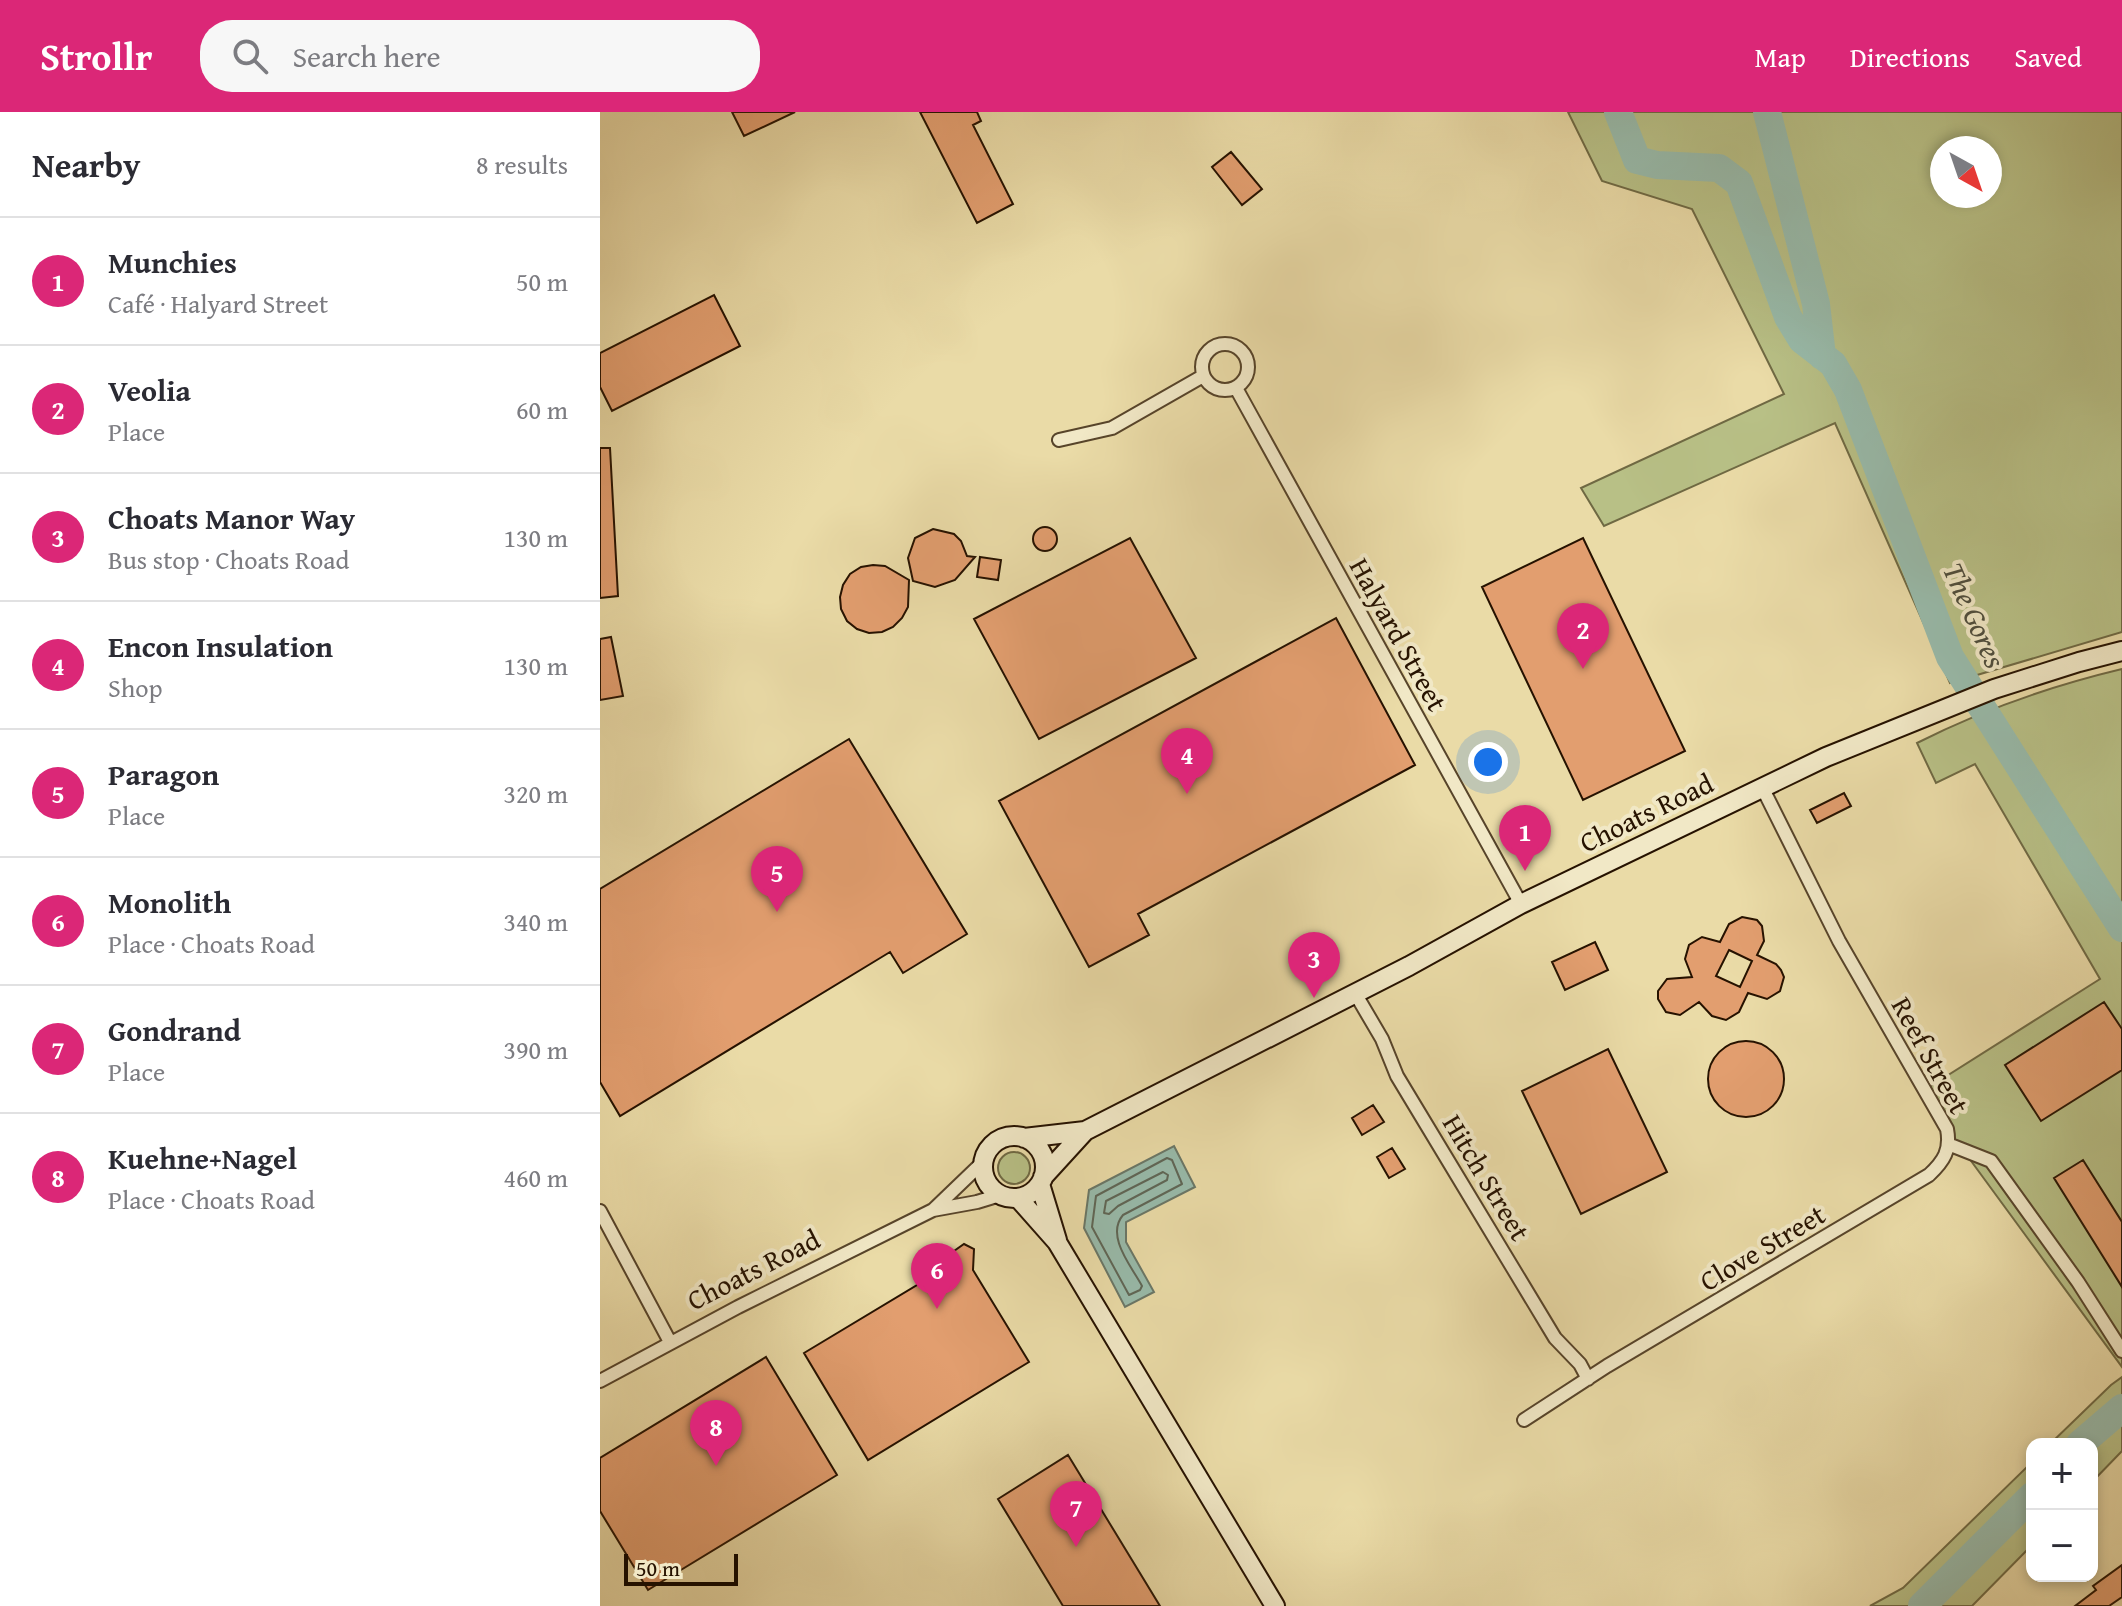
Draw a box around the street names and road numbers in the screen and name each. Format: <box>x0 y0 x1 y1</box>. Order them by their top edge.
street label: Halyard Street <box>1340 550 1458 718</box>
street label: Choats Road <box>1572 762 1720 862</box>
street label: Reef Street <box>1882 989 1980 1121</box>
street label: Hitch Street <box>1433 1106 1541 1248</box>
street label: Clove Street <box>1691 1193 1833 1301</box>
street label: Choats Road <box>679 1218 827 1320</box>

